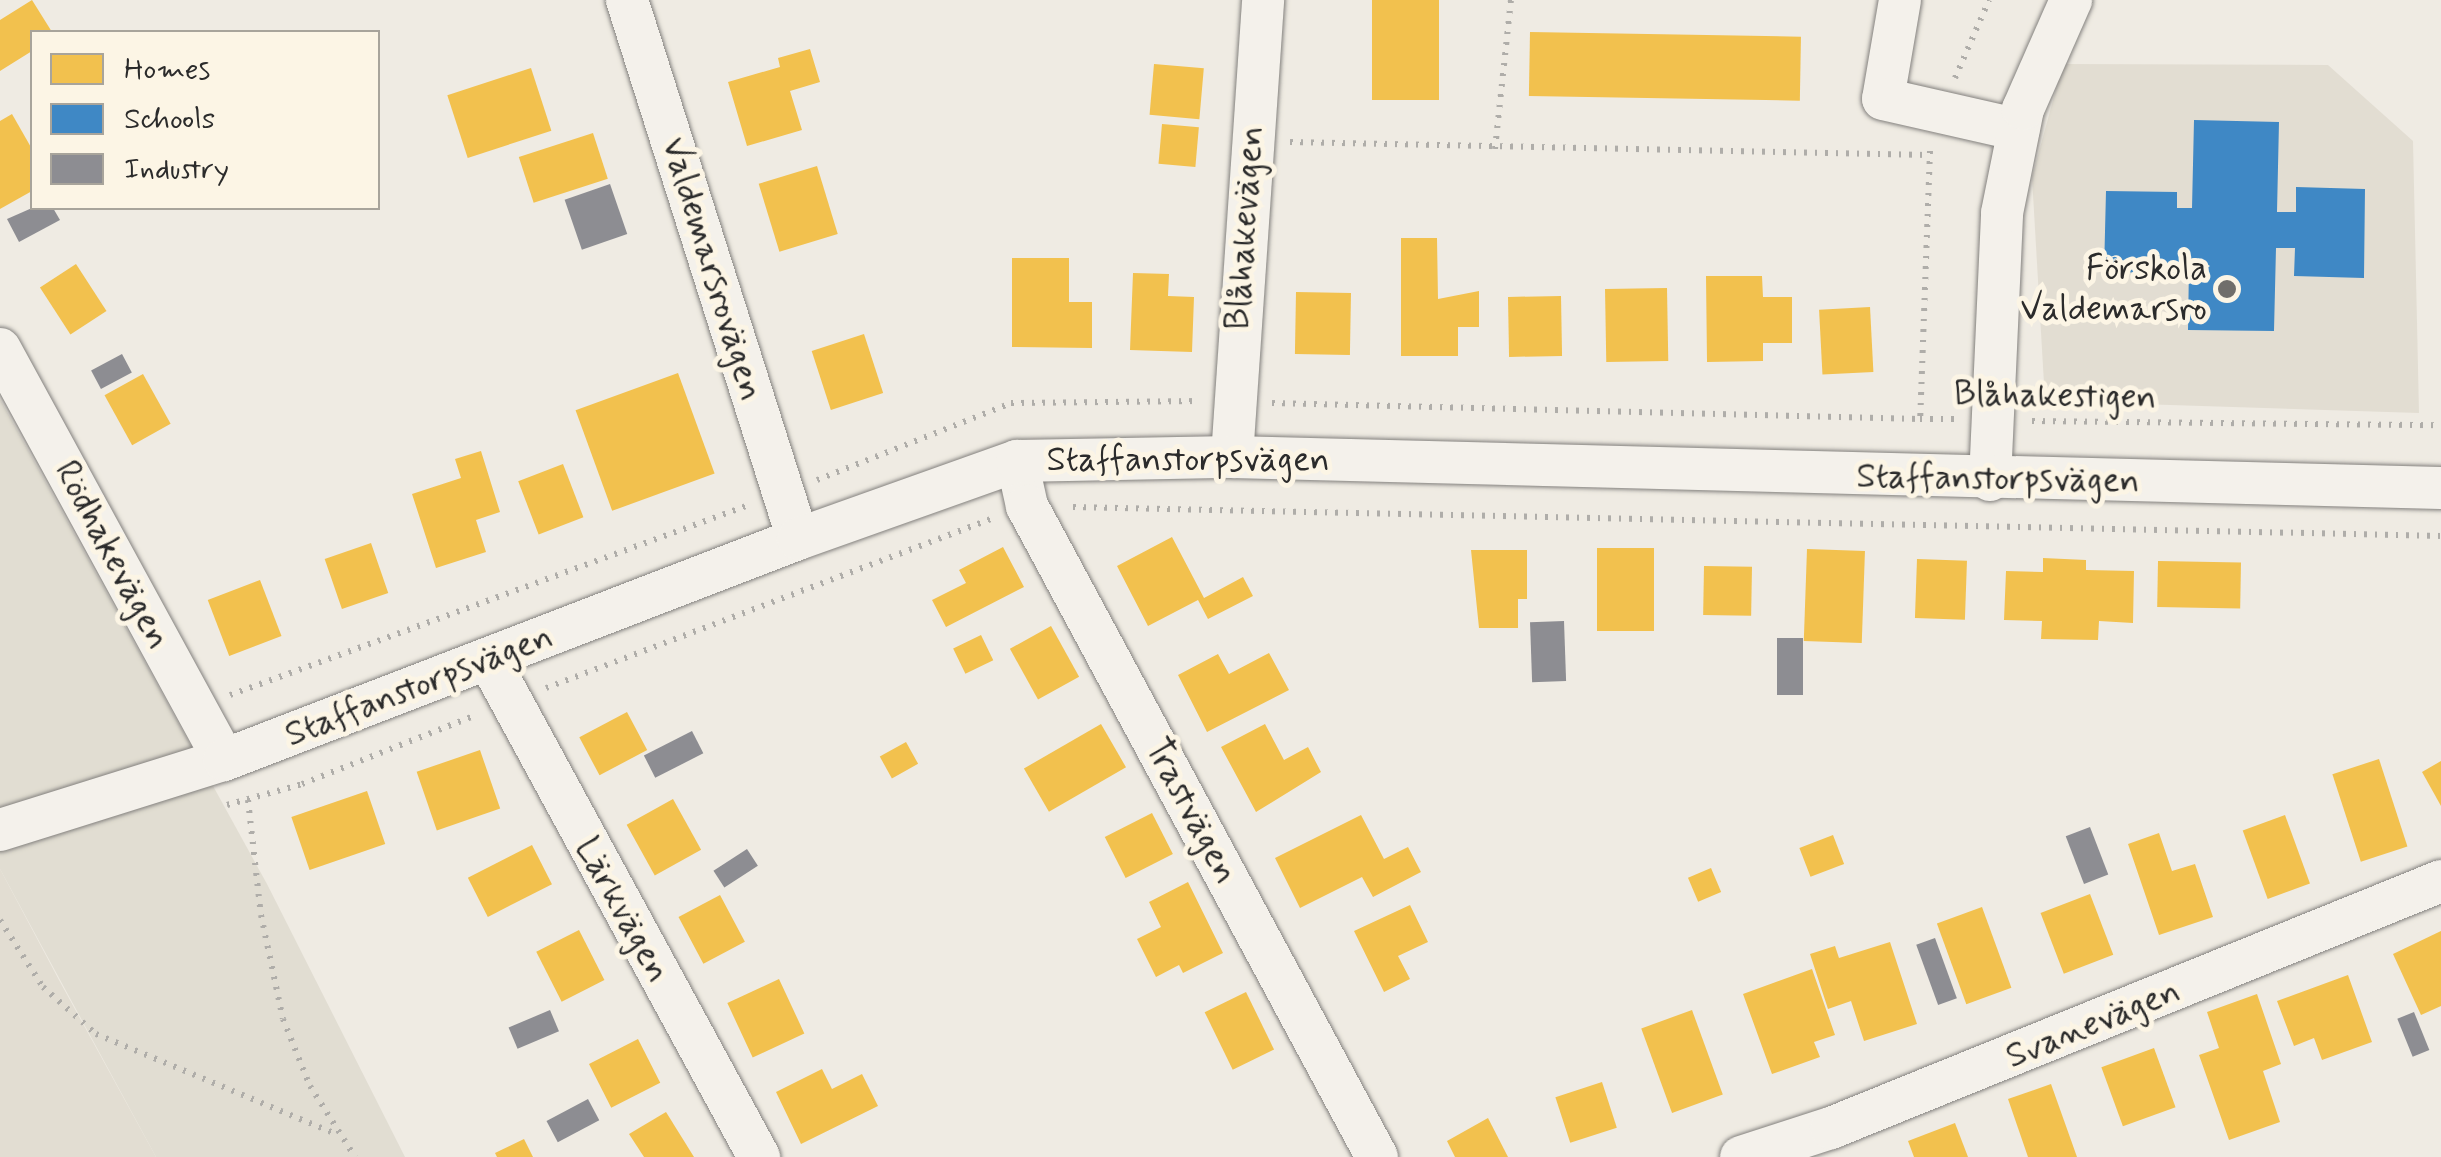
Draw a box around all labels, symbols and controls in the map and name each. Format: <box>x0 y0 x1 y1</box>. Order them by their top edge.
legend <box>30 30 380 210</box>
text: Homes <box>124 50 210 89</box>
text: Schools <box>124 100 215 139</box>
street label: Blåhakevägen <box>1217 125 1273 331</box>
street label: Valdemarsrovägen <box>652 132 772 406</box>
text: Industry <box>124 150 229 189</box>
place label: Förskola Valdemarsro <box>2020 248 2207 330</box>
marker: Förskola Valdemarsro <box>2216 278 2238 300</box>
street label: Blåhakestigen <box>1953 373 2157 419</box>
street label: Staffanstorpsvägen <box>1046 439 1330 481</box>
street label: Rödhakevägen <box>45 454 179 656</box>
street label: Staffanstorpsvägen <box>1856 456 2140 502</box>
street label: Staffanstorpsvägen <box>279 616 559 756</box>
street label: Trastvägen <box>1135 731 1247 891</box>
street label: Lärkvägen <box>565 830 679 990</box>
street label: Svanevägen <box>2000 970 2186 1078</box>

